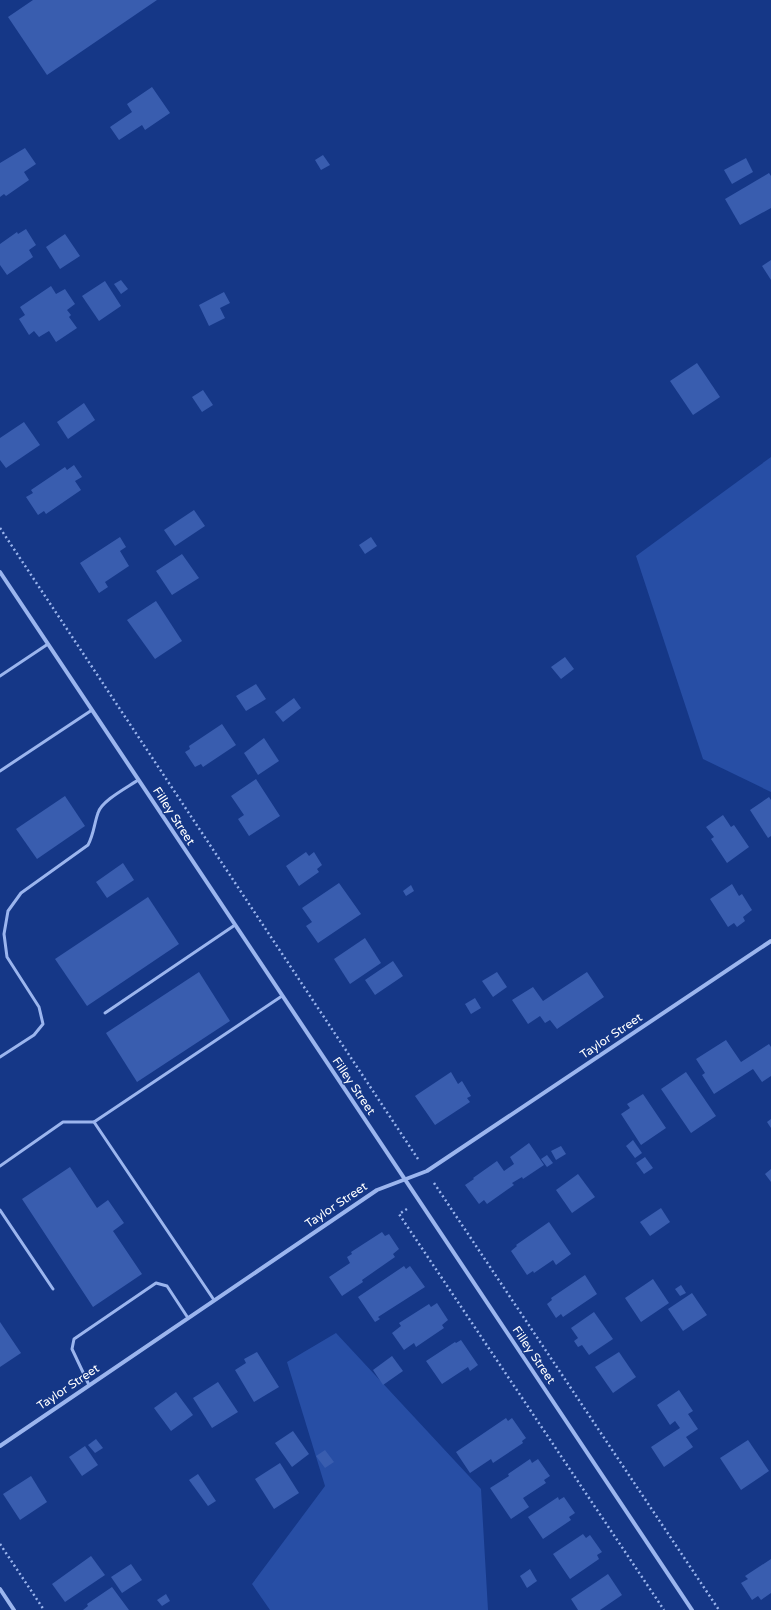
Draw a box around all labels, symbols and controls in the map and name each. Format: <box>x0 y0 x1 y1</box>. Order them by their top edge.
street label: Filley Street <box>150 784 198 848</box>
street label: Taylor Street <box>577 1010 645 1062</box>
street label: Filley Street <box>330 1054 379 1118</box>
street label: Taylor Street <box>302 1179 370 1231</box>
street label: Filley Street <box>510 1323 559 1387</box>
street label: Taylor Street <box>34 1361 102 1413</box>

